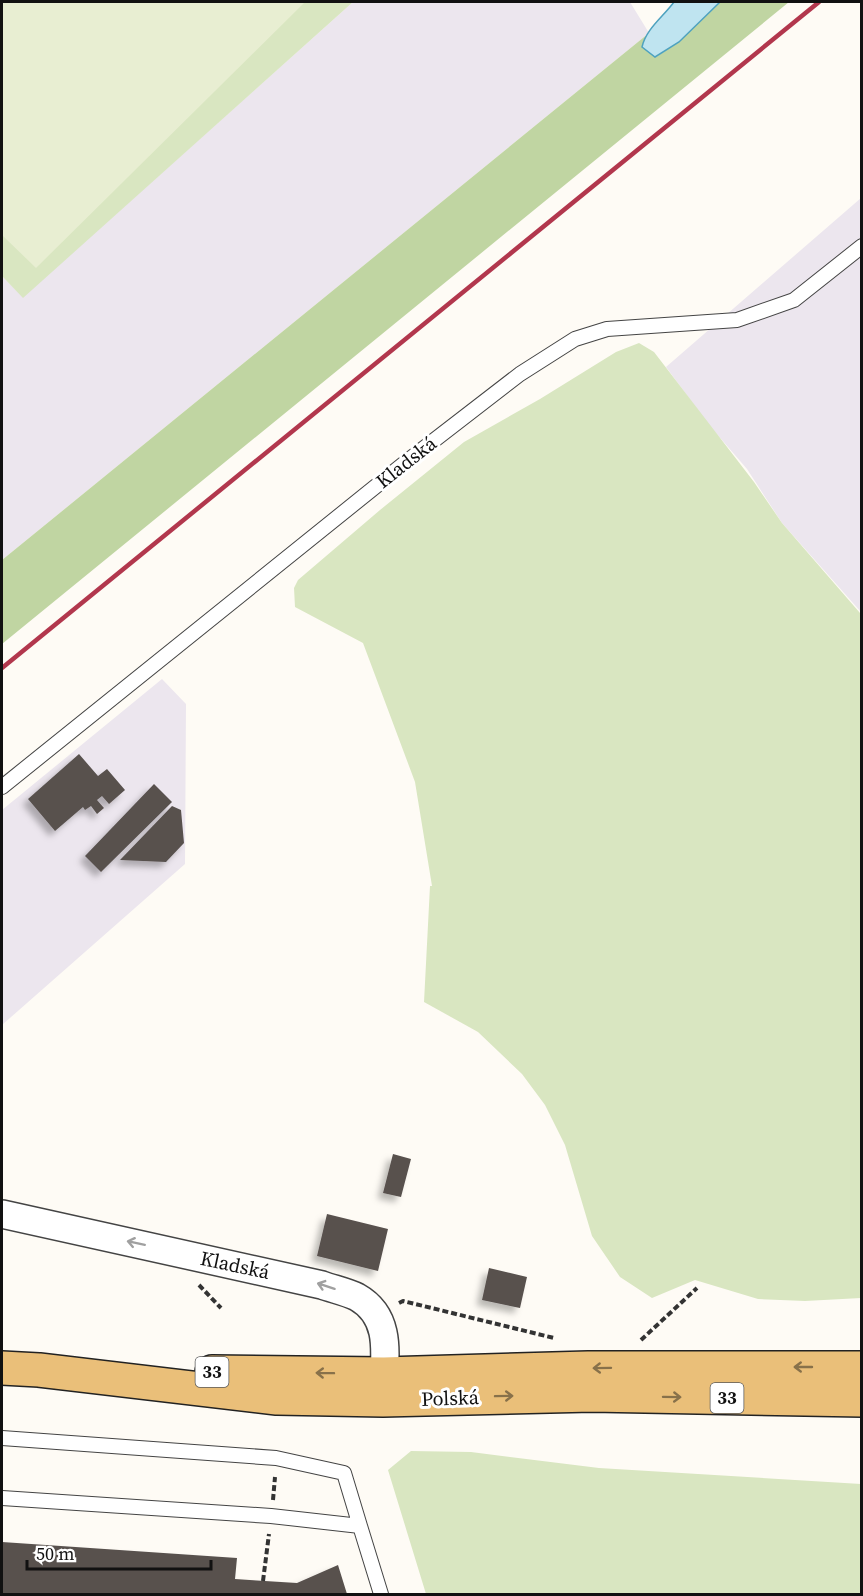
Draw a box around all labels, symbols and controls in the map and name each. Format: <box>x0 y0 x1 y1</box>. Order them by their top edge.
street label: Kladská <box>370 429 443 495</box>
one-way arrow <box>126 1237 145 1249</box>
street label: Kladská <box>198 1244 273 1286</box>
one-way arrow <box>317 1280 336 1291</box>
road number: 33 <box>196 1357 228 1387</box>
one-way arrow <box>794 1361 814 1373</box>
one-way arrow <box>593 1362 613 1373</box>
one-way arrow <box>316 1367 336 1379</box>
street label: Polská <box>421 1383 480 1413</box>
road number: 33 <box>710 1383 744 1413</box>
one-way arrow <box>494 1390 514 1402</box>
one-way arrow <box>661 1391 681 1402</box>
scale bar <box>27 1533 212 1571</box>
text: 50 m <box>36 1541 74 1566</box>

